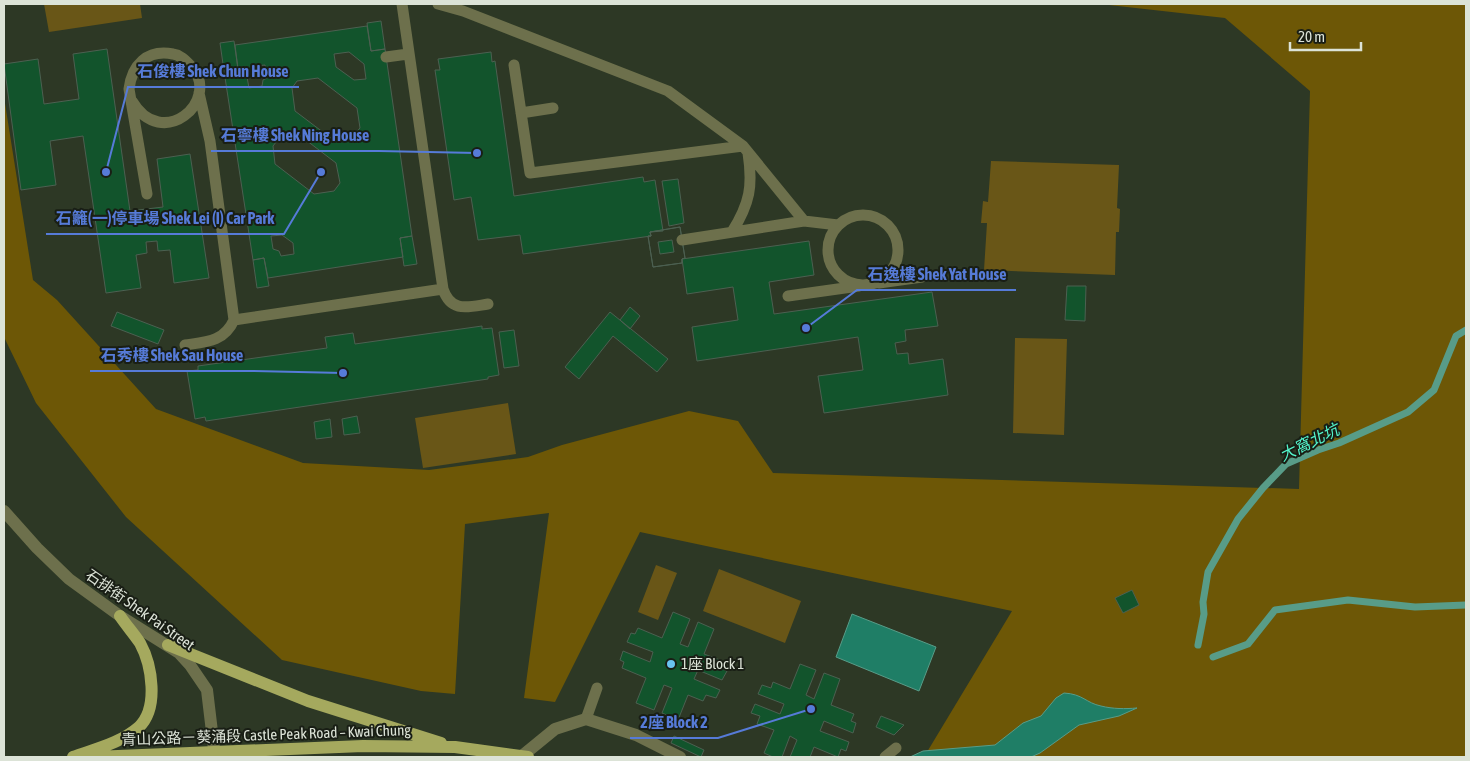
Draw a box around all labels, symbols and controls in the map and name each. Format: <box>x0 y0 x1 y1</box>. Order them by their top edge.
scale bar <box>1290 20 1361 52</box>
text: 20 m <box>1298 28 1325 45</box>
callout: 石俊樓 Shek Chun House <box>128 56 299 87</box>
text: 石俊樓 Shek Chun House <box>137 62 289 80</box>
callout: 石寧樓 Shek Ning House <box>211 120 379 151</box>
text: 石寧樓 Shek Ning House <box>221 126 369 144</box>
callout: 石籬(一)停車場 Shek Lei (I) Car Park <box>46 203 284 234</box>
text: 石籬(一)停車場 Shek Lei (I) Car Park <box>56 209 275 227</box>
callout: 石逸樓 Shek Yat House <box>857 259 1016 290</box>
text: 石逸樓 Shek Yat House <box>867 265 1007 283</box>
callout: 石秀樓 Shek Sau House <box>90 340 253 371</box>
text: 石秀樓 Shek Sau House <box>101 346 243 364</box>
water label: 大窩北坑 <box>1276 419 1343 464</box>
street label: 石排街 Shek Pai Street <box>83 566 198 653</box>
place label: 1座 Block 1 <box>681 655 744 672</box>
marker: 1座 Block 1 <box>665 658 677 670</box>
callout: 2座 Block 2 <box>630 707 718 738</box>
text: 2座 Block 2 <box>640 713 708 731</box>
street label: 青山公路－葵涌段 Castle Peak Road – Kwai Chung <box>121 721 412 748</box>

